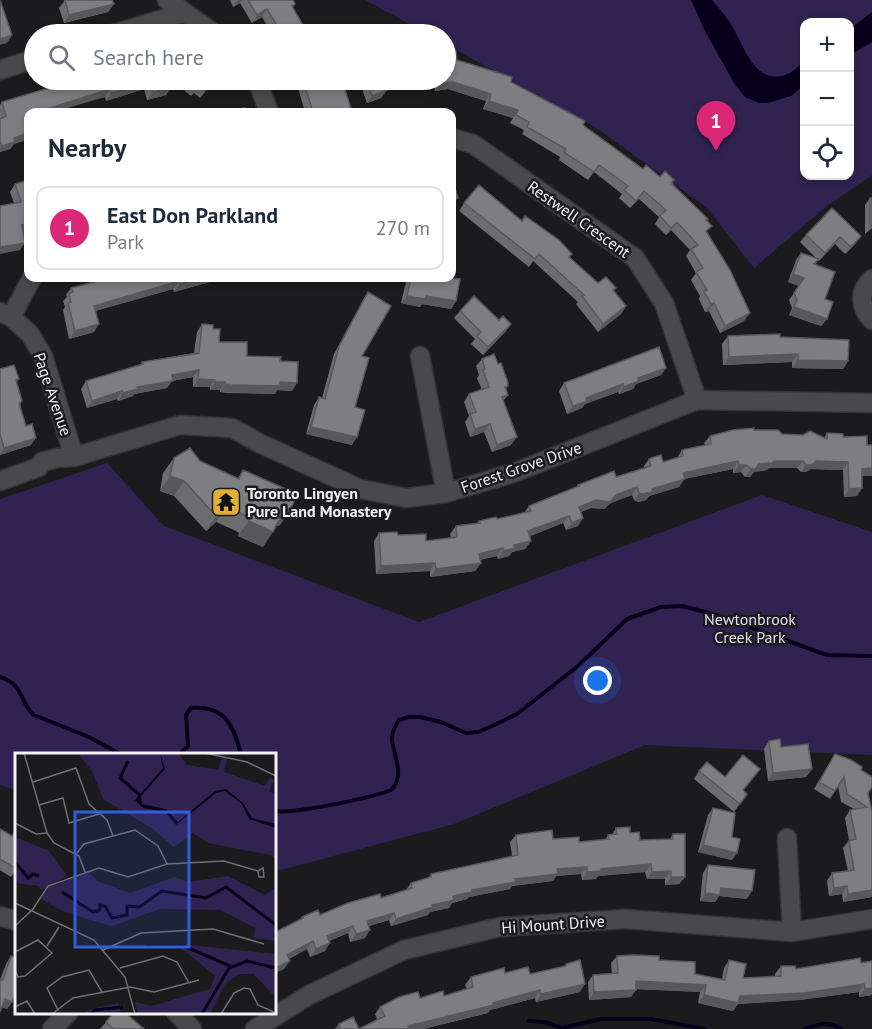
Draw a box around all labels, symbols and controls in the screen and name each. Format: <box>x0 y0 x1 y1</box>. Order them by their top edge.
map controls <box>800 18 854 180</box>
button: + <box>800 18 854 72</box>
search box <box>24 24 456 90</box>
icon: search <box>45 41 78 74</box>
text: Search here <box>93 43 204 71</box>
button: − <box>800 72 854 126</box>
pin: 1 <box>696 102 736 151</box>
button: locate <box>800 126 854 180</box>
text: Nearby <box>48 131 126 164</box>
street label: Restwell Crescent <box>524 176 635 262</box>
text: East Don Parkland <box>107 201 278 229</box>
text: 1 <box>64 215 75 241</box>
text: 270 m <box>376 215 430 241</box>
text: Park <box>107 229 144 255</box>
street label: Page Avenue <box>29 350 77 438</box>
street label: Forest Grove Drive <box>458 437 584 497</box>
place label: Toronto Lingyen Pure Land Monastery <box>247 483 392 521</box>
temple icon: Toronto Lingyen Pure Land Monastery <box>210 486 242 518</box>
park label: Newtonbrook Creek Park <box>704 609 796 647</box>
your location <box>583 666 612 695</box>
inset map <box>15 753 276 1014</box>
street label: Hi Mount Drive <box>501 910 605 938</box>

